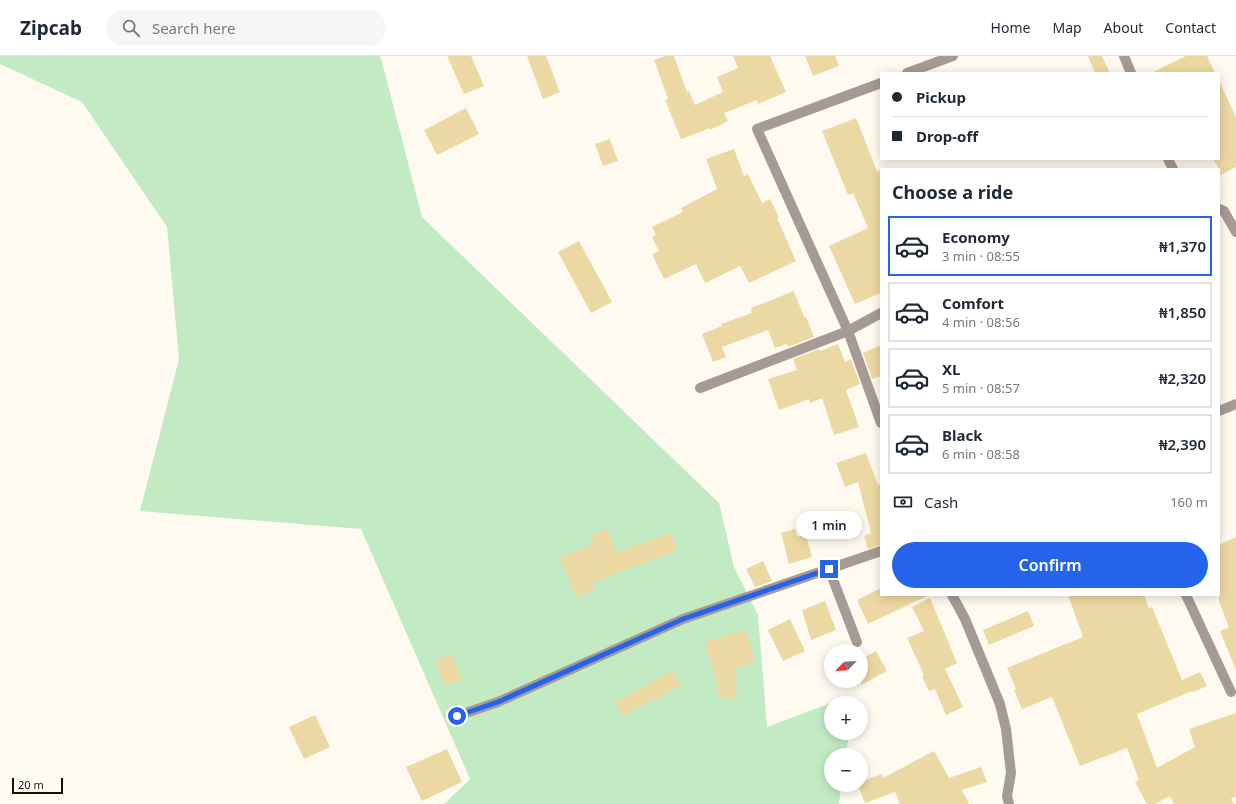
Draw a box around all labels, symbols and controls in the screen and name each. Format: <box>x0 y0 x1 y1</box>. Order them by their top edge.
search box <box>106 10 386 46</box>
text: Zipcab <box>20 15 82 41</box>
icon: search <box>120 17 142 39</box>
text: Search here <box>152 18 235 38</box>
text: Home <box>991 18 1030 37</box>
text: Map <box>1052 18 1082 37</box>
text: About <box>1104 18 1143 37</box>
text: Contact <box>1165 18 1216 37</box>
text: Pickup <box>916 87 966 107</box>
text: Drop-off <box>916 126 978 146</box>
text: Choose a ride <box>892 180 1013 204</box>
text: Economy <box>942 227 1010 247</box>
icon: car <box>894 228 930 264</box>
text: ₦1,370 <box>1159 236 1206 256</box>
text: 3 min · 08:55 <box>942 247 1020 265</box>
text: Comfort <box>942 293 1004 313</box>
icon: car <box>894 294 930 330</box>
text: ₦1,850 <box>1159 302 1206 322</box>
text: 4 min · 08:56 <box>942 313 1020 331</box>
text: XL <box>942 359 960 379</box>
icon: car <box>894 360 930 396</box>
text: ₦2,320 <box>1159 368 1206 388</box>
text: 5 min · 08:57 <box>942 379 1020 397</box>
text: Black <box>942 425 982 445</box>
icon: car <box>894 426 930 462</box>
text: ₦2,390 <box>1159 434 1206 454</box>
text: 6 min · 08:58 <box>942 445 1020 463</box>
icon: cash <box>892 491 914 513</box>
text: Cash <box>924 492 958 512</box>
text: 160 m <box>1170 493 1208 511</box>
callout: 1 min <box>796 511 862 539</box>
text: 1 min <box>811 516 847 534</box>
button: Confirm <box>892 542 1208 588</box>
route end <box>820 560 838 578</box>
north arrow <box>824 644 868 688</box>
map controls <box>824 644 868 792</box>
button: + <box>824 696 868 740</box>
route start <box>448 707 466 725</box>
button: − <box>824 748 868 792</box>
scale bar <box>12 776 63 795</box>
text: 20 m <box>18 777 44 792</box>

